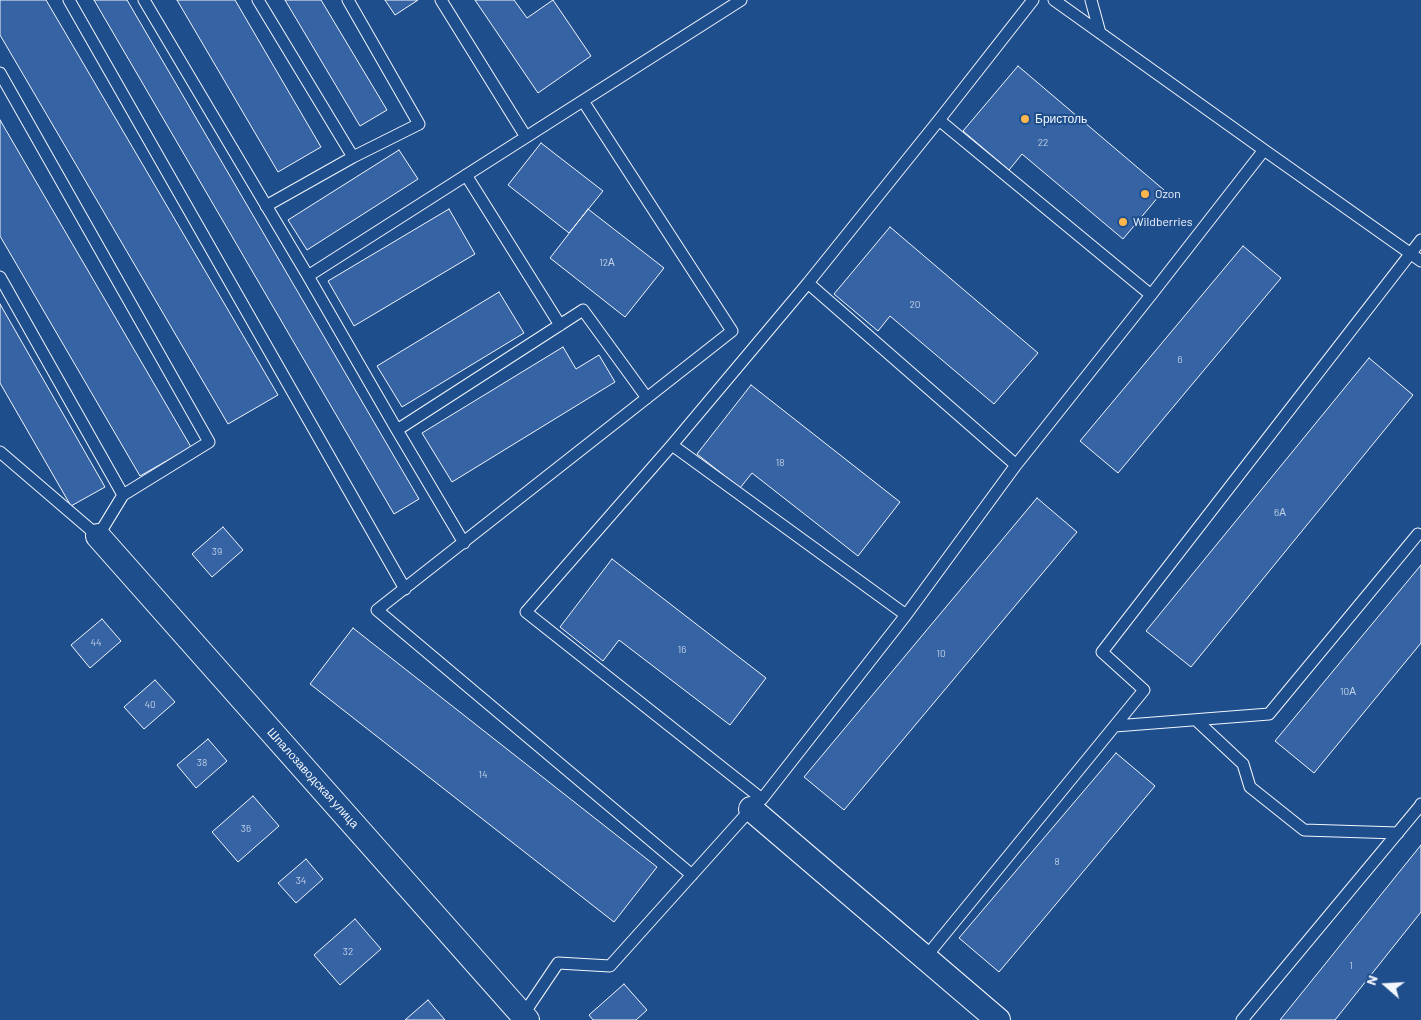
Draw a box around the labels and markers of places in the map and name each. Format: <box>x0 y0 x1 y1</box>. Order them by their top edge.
place label: Бристоль <box>1035 112 1087 126</box>
marker: Бристоль <box>1019 113 1031 125</box>
place label: Ozon <box>1155 187 1181 201</box>
marker: Ozon <box>1139 188 1151 200</box>
place label: Wildberries <box>1133 215 1193 229</box>
marker: Wildberries <box>1117 216 1129 228</box>

